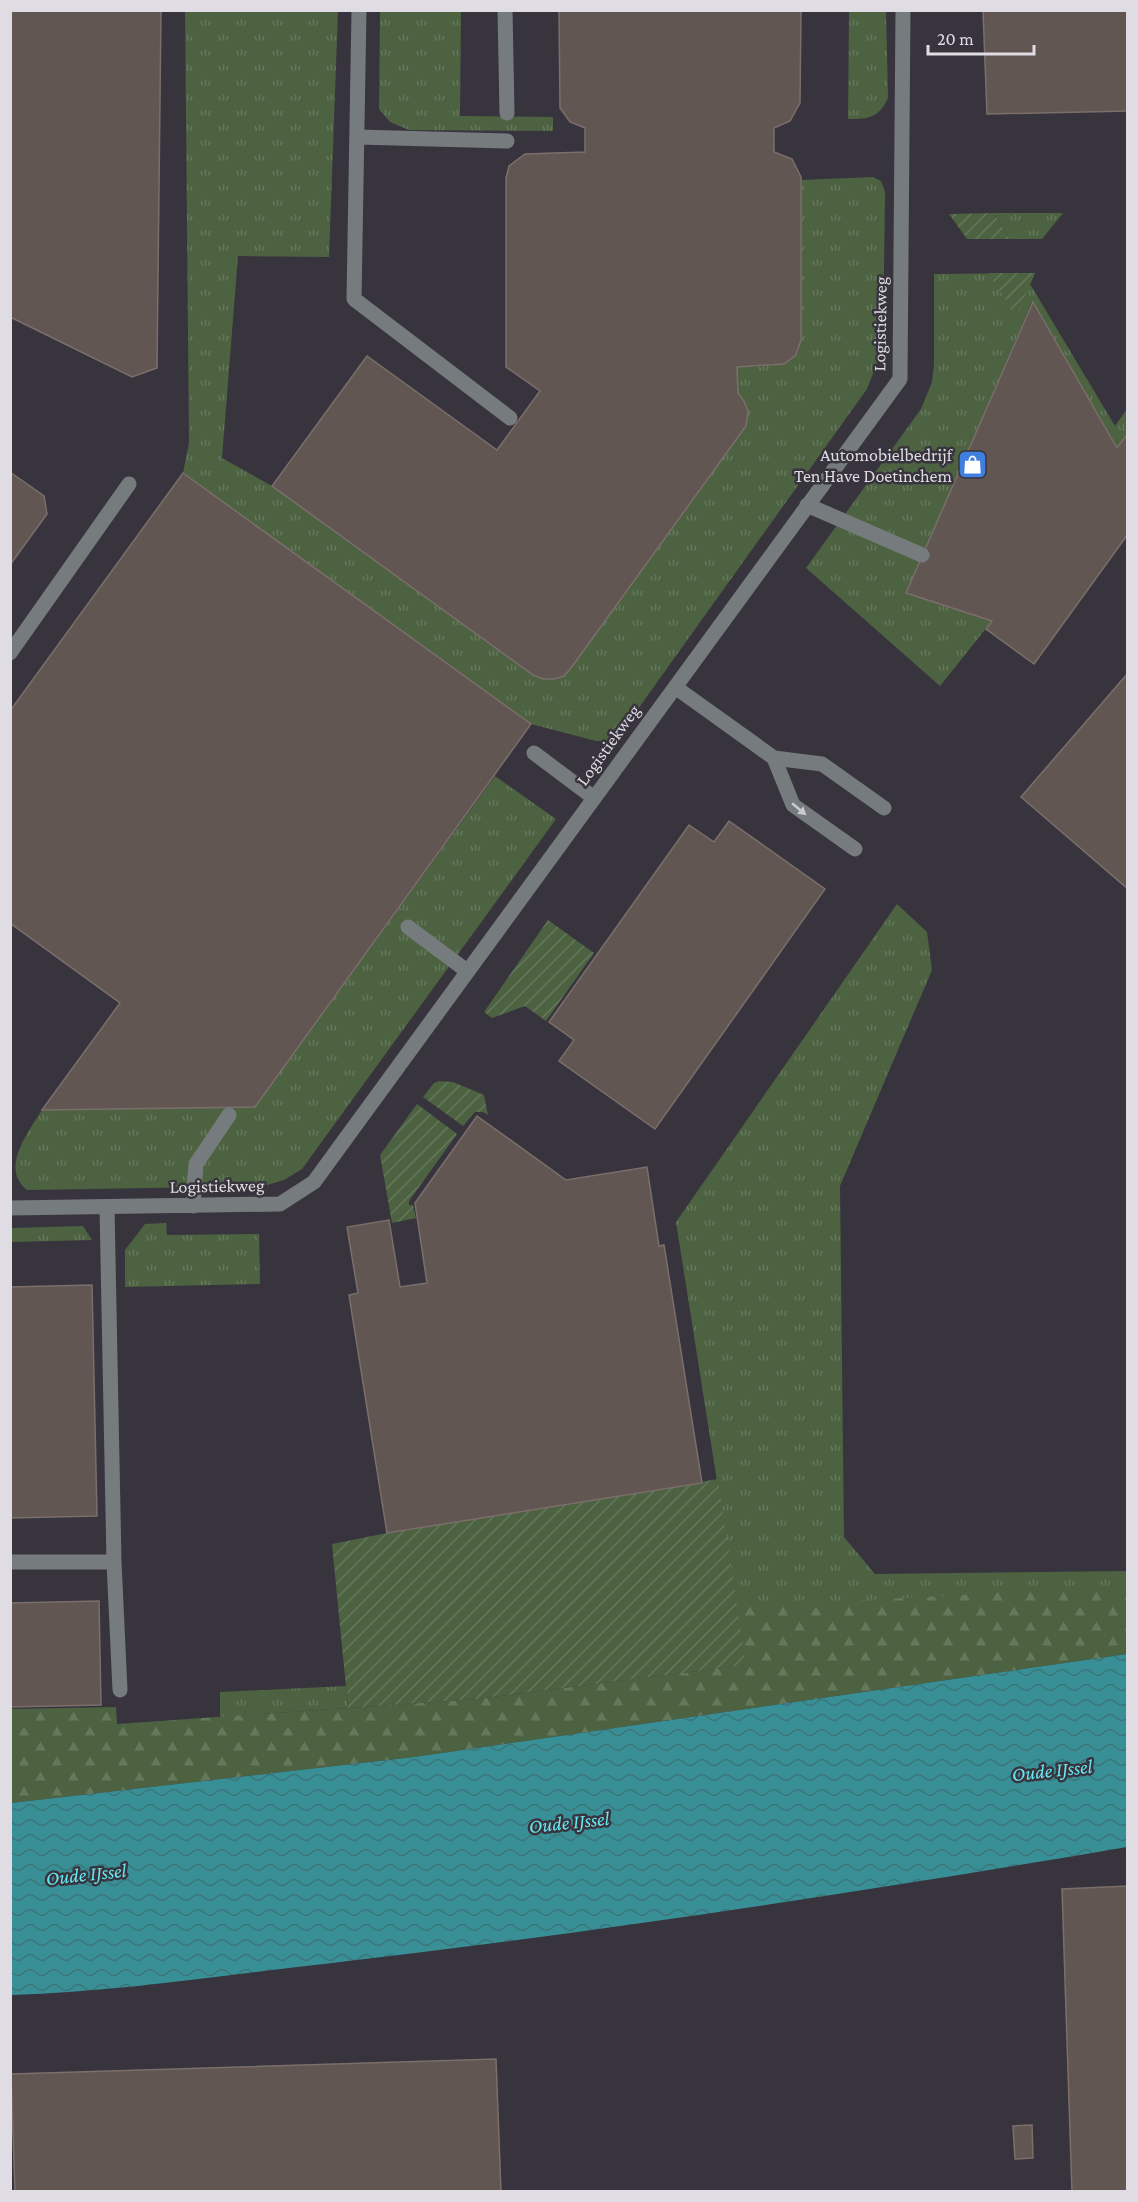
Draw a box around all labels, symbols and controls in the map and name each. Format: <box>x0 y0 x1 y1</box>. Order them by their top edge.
scale bar <box>928 18 1034 56</box>
text: 20 m <box>937 29 974 49</box>
street label: Logistiekweg <box>869 276 891 372</box>
place label: Automobielbedrijf Ten Have Doetinchem <box>794 445 954 486</box>
shop icon: Automobielbedrijf Ten Have Doetinchem <box>957 449 989 481</box>
street label: Logistiekweg <box>572 700 644 789</box>
one-way arrow <box>791 802 807 815</box>
street label: Logistiekweg <box>169 1175 265 1197</box>
water label: Oude IJssel <box>1011 1755 1095 1786</box>
water label: Oude IJssel <box>528 1807 612 1838</box>
water label: Oude IJssel <box>45 1859 129 1890</box>

